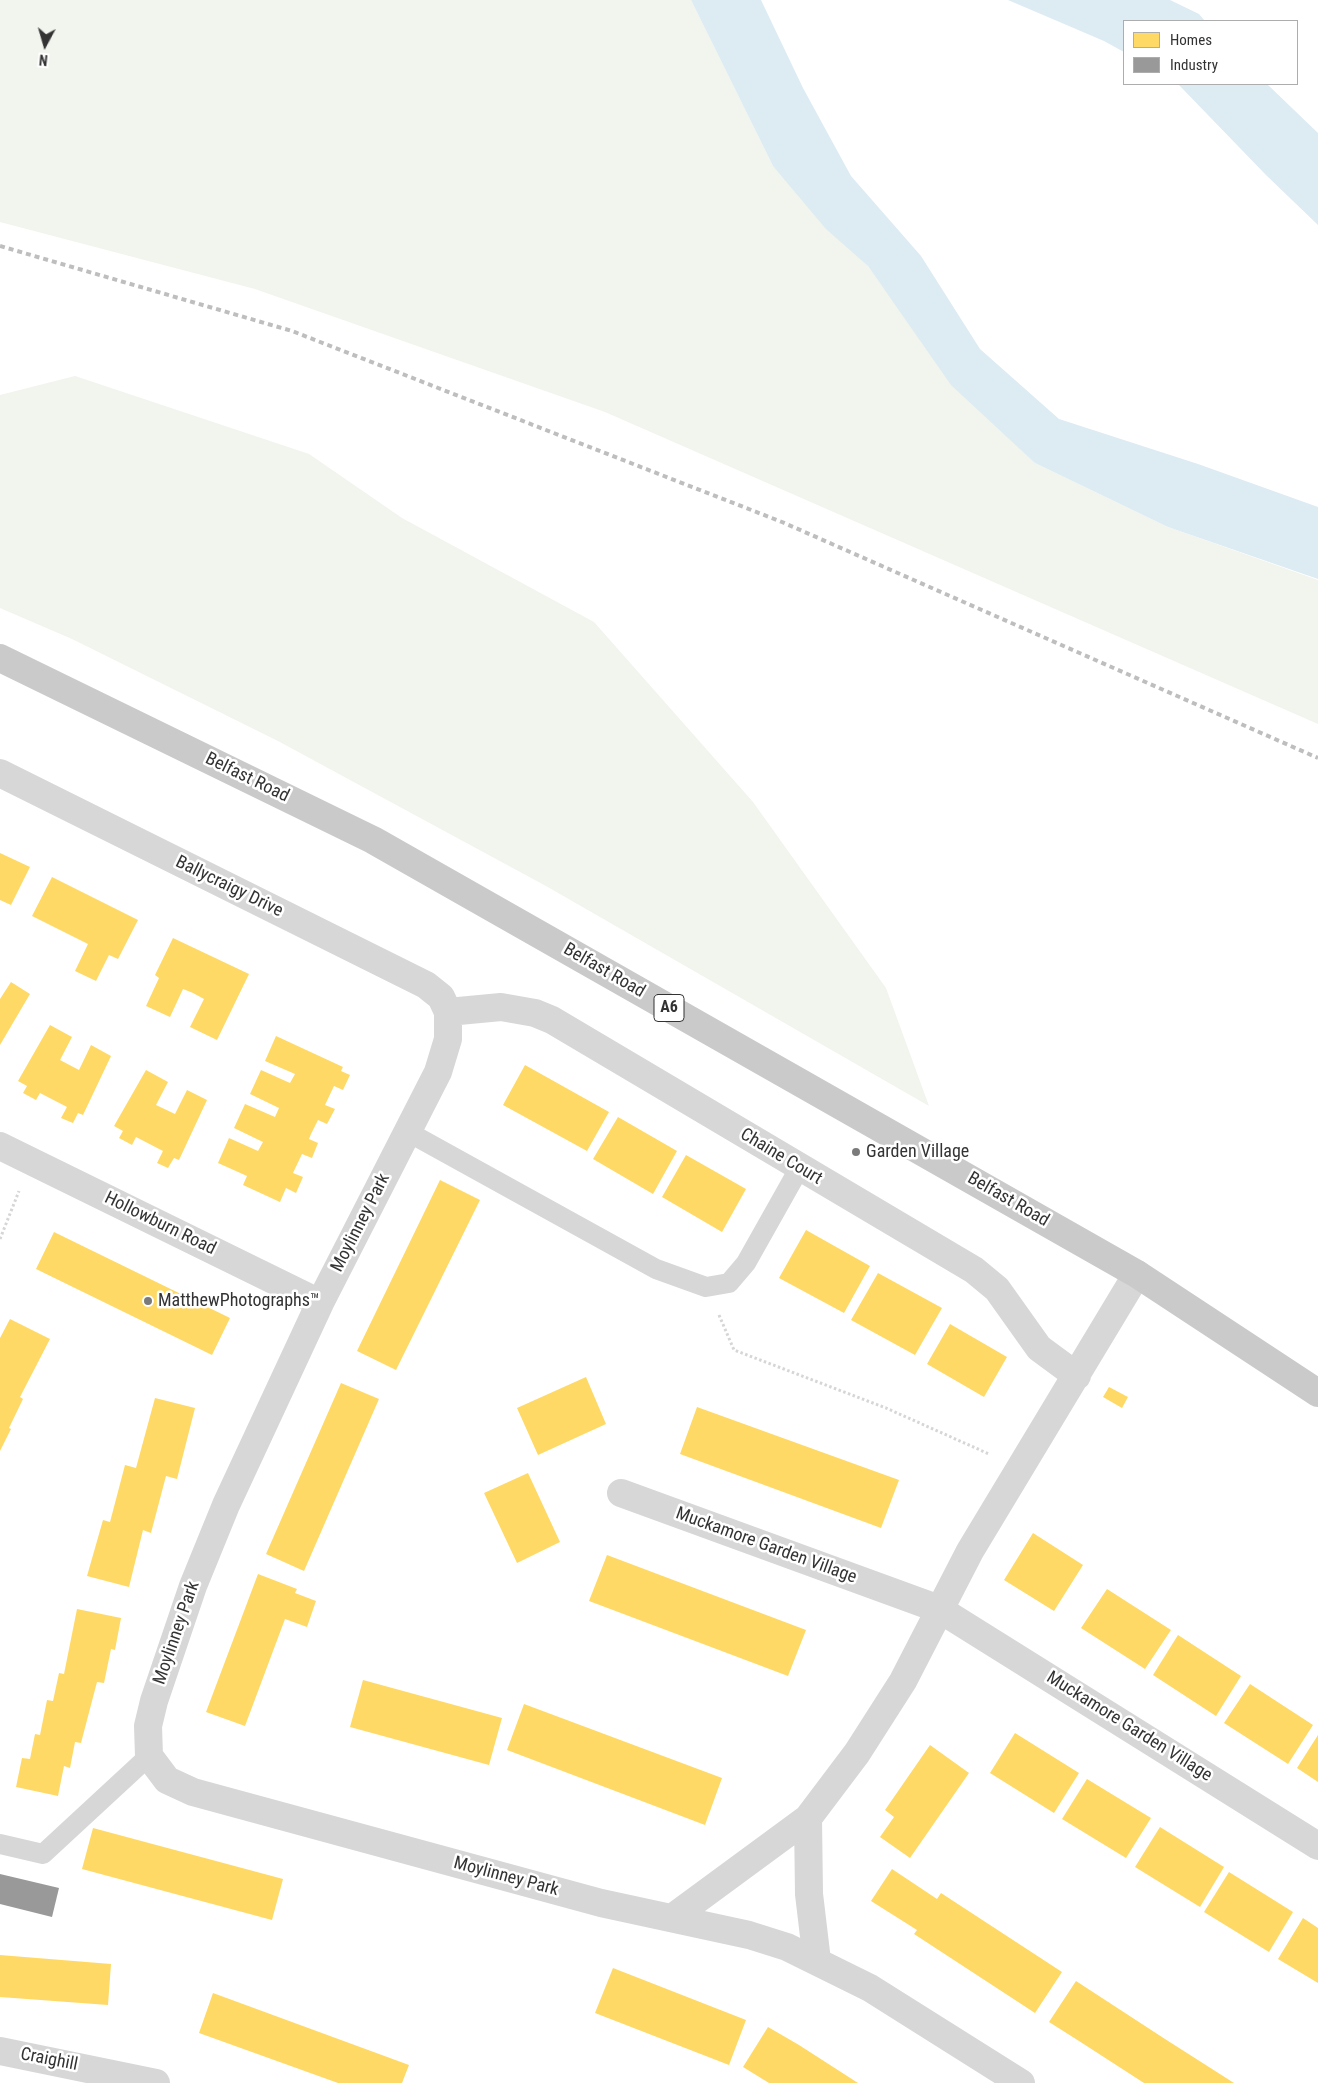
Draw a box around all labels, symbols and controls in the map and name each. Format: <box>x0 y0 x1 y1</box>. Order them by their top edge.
north arrow <box>20 20 70 70</box>
legend <box>1123 20 1298 85</box>
text: Homes <box>1170 31 1212 49</box>
text: N <box>38 52 49 68</box>
text: Industry <box>1170 56 1218 74</box>
street label: Belfast Road <box>202 748 292 808</box>
street label: Ballycraigy Drive <box>172 852 286 922</box>
street label: Belfast Road <box>559 939 649 1003</box>
road number: A6 <box>654 994 684 1021</box>
street label: Chaine Court <box>736 1124 826 1190</box>
place label: Garden Village <box>866 1141 969 1163</box>
marker: Garden Village <box>850 1146 862 1158</box>
street label: Belfast Road <box>963 1168 1053 1232</box>
street label: Moylinney Park <box>327 1170 395 1276</box>
street label: Hollowburn Road <box>101 1188 219 1260</box>
place label: MatthewPhotographs™ <box>158 1290 320 1312</box>
marker: MatthewPhotographs™ <box>142 1295 154 1307</box>
street label: Muckamore Garden Village <box>673 1503 859 1589</box>
street label: Moylinney Park <box>149 1579 205 1687</box>
street label: Muckamore Garden Village <box>1042 1667 1216 1787</box>
street label: Moylinney Park <box>451 1853 561 1901</box>
street label: Craighill <box>18 2044 80 2076</box>

